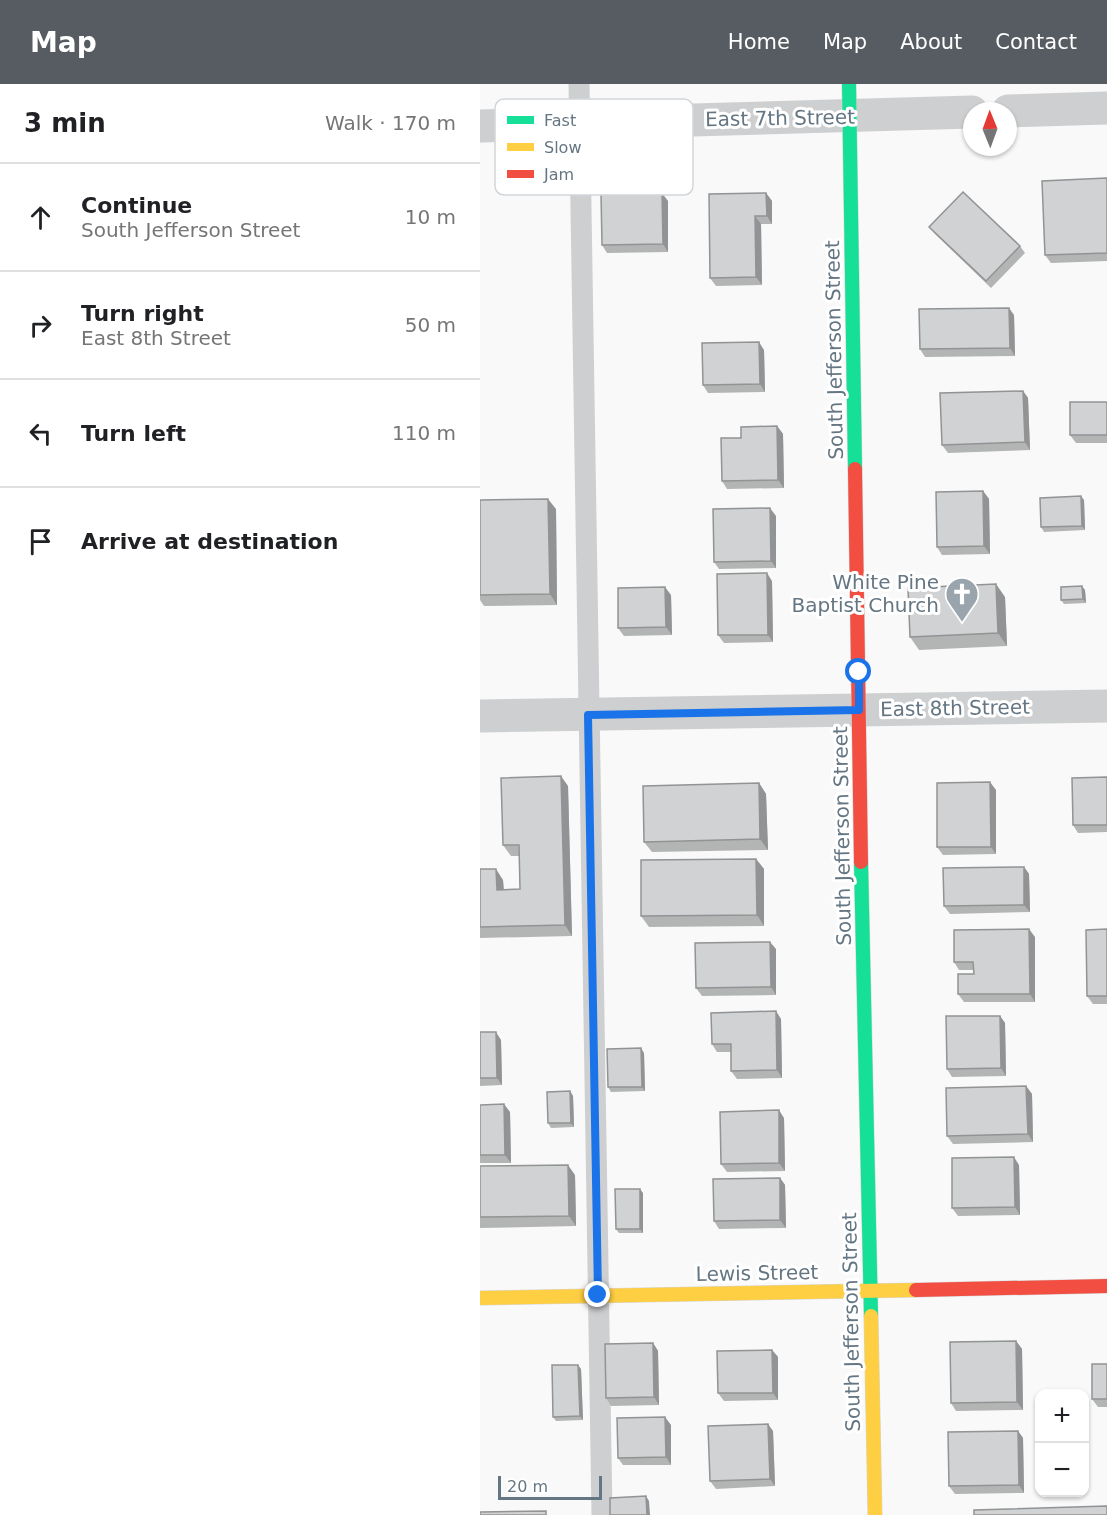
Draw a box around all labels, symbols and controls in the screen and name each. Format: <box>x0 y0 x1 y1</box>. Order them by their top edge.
text: Map <box>30 26 97 59</box>
text: Home <box>728 30 790 54</box>
text: Map <box>823 30 867 54</box>
text: About <box>900 30 962 54</box>
text: Contact <box>995 30 1077 54</box>
legend <box>495 99 693 195</box>
north arrow <box>963 102 1017 156</box>
street label: East 7th Street <box>705 105 855 131</box>
text: 3 min <box>24 108 106 138</box>
text: Walk · 170 m <box>325 111 456 135</box>
text: Fast <box>544 111 576 130</box>
text: Slow <box>544 138 581 157</box>
text: Jam <box>543 165 574 184</box>
text: Continue <box>81 193 192 218</box>
icon: ahead <box>24 201 57 234</box>
text: 10 m <box>405 205 456 229</box>
text: South Jefferson Street <box>81 218 300 242</box>
street label: South Jefferson Street <box>820 240 848 460</box>
text: Turn right <box>81 301 204 326</box>
icon: right <box>24 309 57 342</box>
text: 50 m <box>405 313 456 337</box>
text: East 8th Street <box>81 326 231 350</box>
icon: left <box>24 417 57 450</box>
text: Turn left <box>81 421 186 446</box>
text: 110 m <box>392 421 456 445</box>
icon: arrive <box>24 525 57 558</box>
text: Arrive at destination <box>81 529 338 554</box>
place label: White Pine Baptist Church <box>792 570 939 617</box>
church icon: White Pine Baptist Church <box>944 576 980 623</box>
route start <box>845 658 871 684</box>
street label: East 8th Street <box>880 695 1030 721</box>
street label: South Jefferson Street <box>828 726 856 946</box>
street label: South Jefferson Street <box>837 1212 865 1432</box>
street label: Lewis Street <box>696 1260 819 1286</box>
route end <box>584 1281 610 1307</box>
map controls <box>1035 1389 1089 1497</box>
button: + <box>1035 1389 1089 1443</box>
button: − <box>1035 1443 1089 1497</box>
scale bar <box>498 1473 602 1500</box>
text: 20 m <box>507 1477 548 1496</box>

